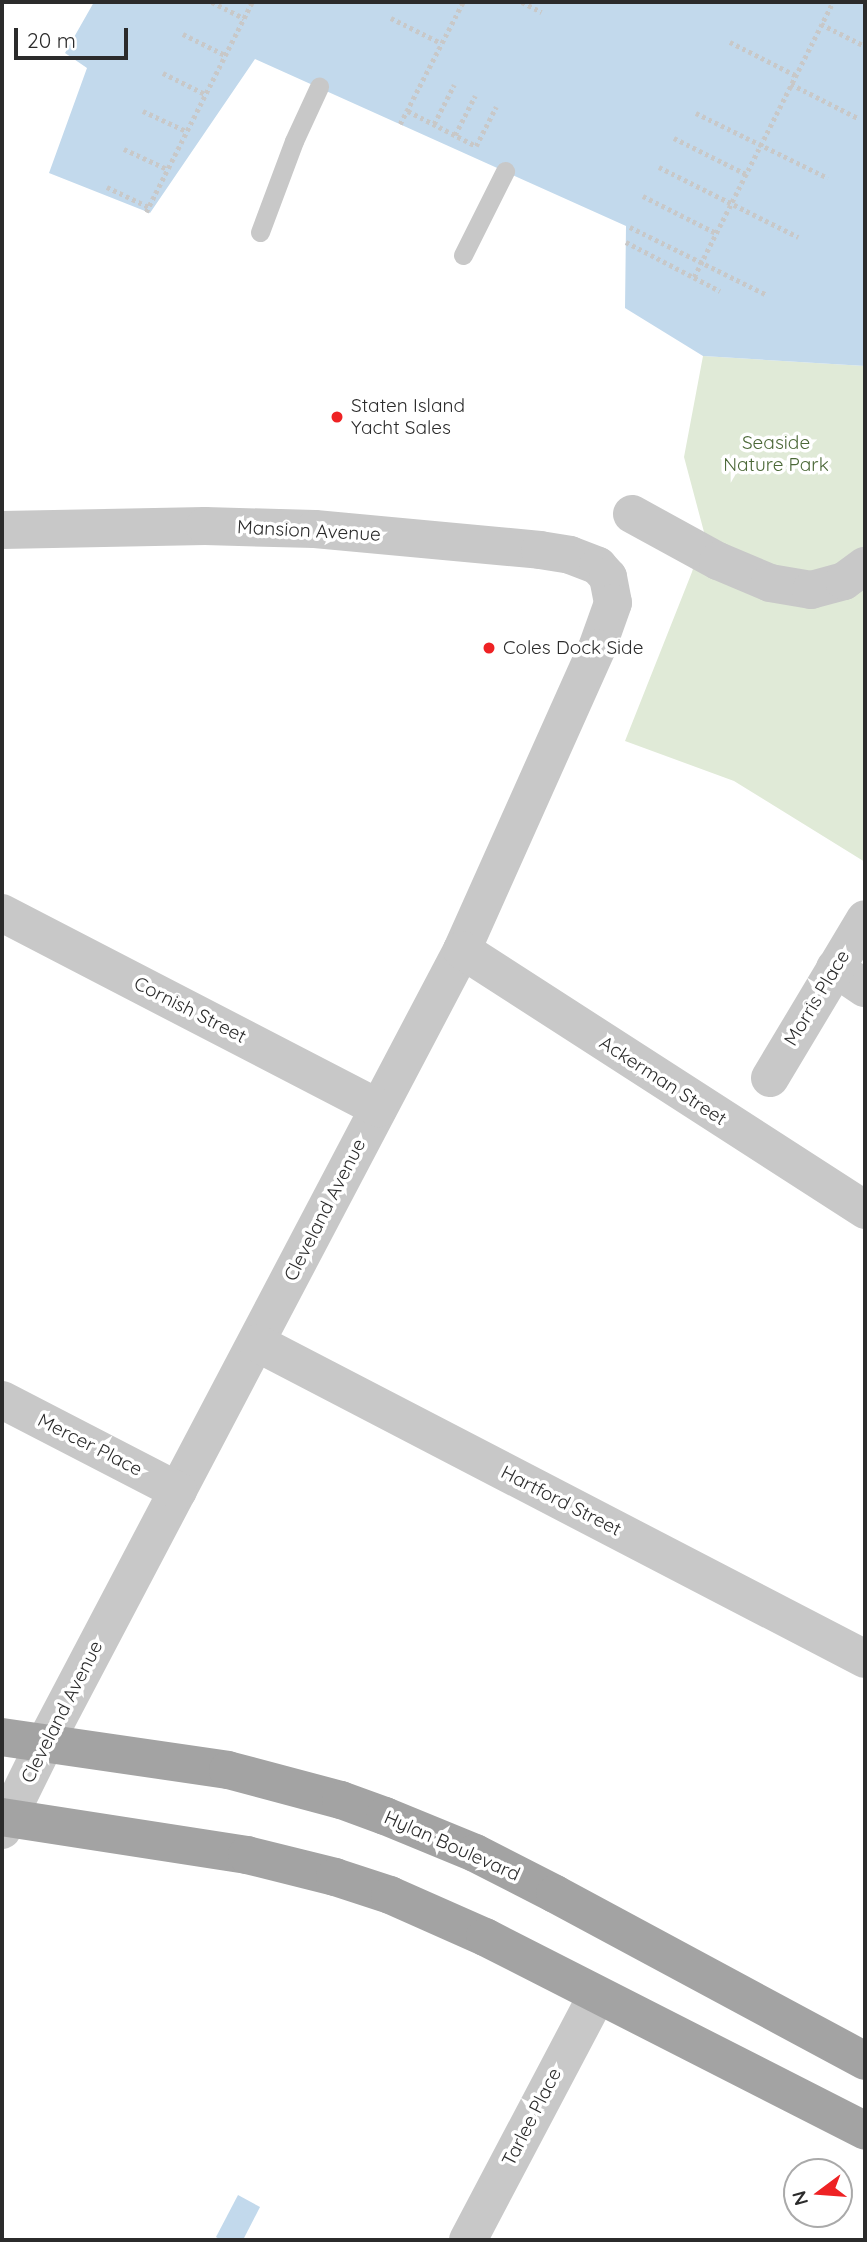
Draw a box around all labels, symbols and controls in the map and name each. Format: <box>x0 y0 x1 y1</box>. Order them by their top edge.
scale bar <box>18 14 131 58</box>
text: 20 m <box>27 27 76 53</box>
place label: Staten Island Yacht Sales <box>351 395 465 439</box>
marker: Staten Island Yacht Sales <box>329 409 345 425</box>
park label: Seaside Nature Park <box>723 432 829 476</box>
street label: Mansion Avenue <box>237 516 381 546</box>
place label: Coles Dock Side <box>503 637 643 659</box>
marker: Coles Dock Side <box>481 640 497 656</box>
street label: Morris Place <box>779 946 855 1050</box>
street label: Cornish Street <box>130 972 250 1048</box>
street label: Ackerman Street <box>595 1031 731 1131</box>
street label: Cleveland Avenue <box>279 1135 371 1285</box>
street label: Mercer Place <box>34 1409 146 1481</box>
street label: Hartford Street <box>497 1461 625 1541</box>
street label: Cleveland Avenue <box>16 1637 108 1787</box>
street label: Hylan Boulevard <box>381 1806 523 1886</box>
street label: Tarlee Place <box>498 2064 566 2170</box>
north arrow <box>783 2158 853 2228</box>
text: N <box>786 2188 813 2208</box>

